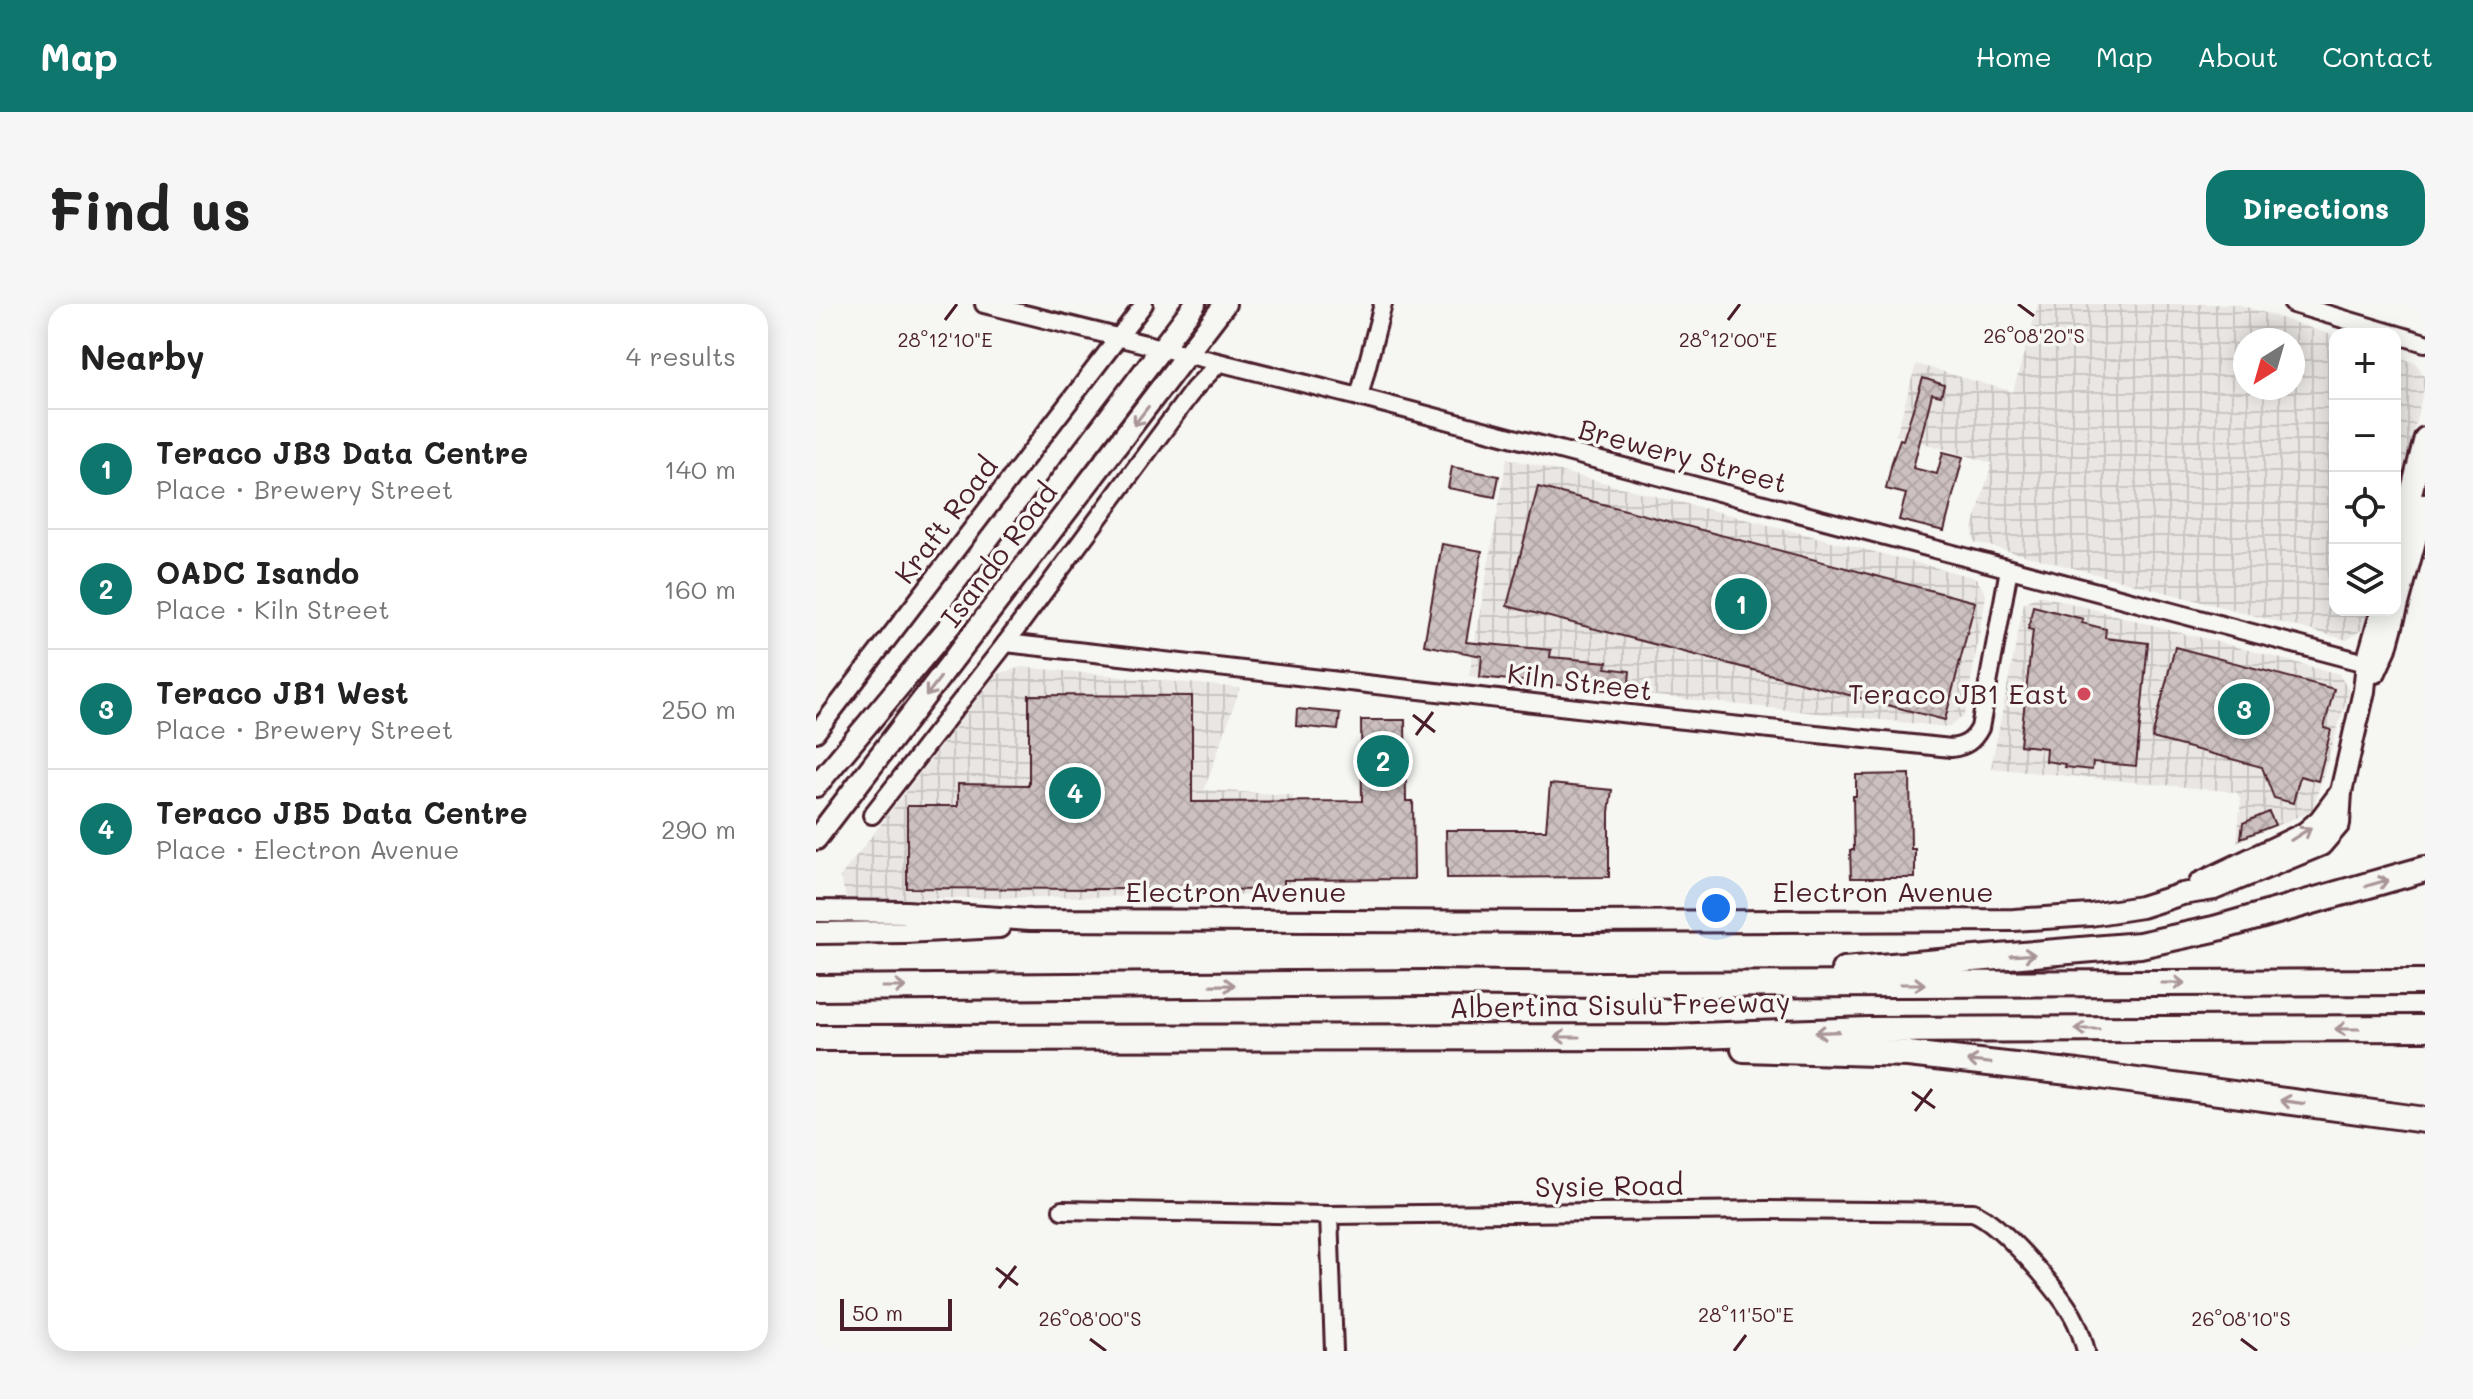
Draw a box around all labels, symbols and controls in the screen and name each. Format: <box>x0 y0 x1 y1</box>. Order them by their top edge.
text: Map <box>40 31 118 81</box>
text: Home <box>1976 38 2052 74</box>
text: Map <box>2096 38 2153 74</box>
text: About <box>2197 38 2278 74</box>
text: Contact <box>2322 38 2433 74</box>
button: Directions <box>2206 170 2425 246</box>
text: Find us <box>48 172 251 245</box>
text: 26°08'20"S <box>1983 322 2085 348</box>
text: 28°12'10"E <box>897 326 993 352</box>
text: 28°12'00"E <box>1679 326 1777 352</box>
north arrow <box>2233 328 2305 400</box>
map controls <box>2329 328 2401 616</box>
button: + <box>2329 328 2401 400</box>
text: Nearby <box>80 334 205 379</box>
text: 4 results <box>626 339 736 373</box>
button: − <box>2329 400 2401 472</box>
one-way arrow <box>1132 405 1149 426</box>
street label: Brewery Street <box>1575 410 1792 500</box>
text: Teraco JB3 Data Centre <box>156 432 528 472</box>
street label: Kraft Road <box>886 448 1005 590</box>
text: 1 <box>100 452 112 486</box>
text: 140 m <box>664 452 736 486</box>
text: Place · Brewery Street <box>156 472 453 506</box>
button: locate <box>2329 472 2401 544</box>
street label: Isando Road <box>932 475 1064 634</box>
button: layers <box>2329 544 2401 616</box>
text: OADC Isando <box>156 552 359 592</box>
text: 2 <box>99 572 113 606</box>
text: 160 m <box>664 572 736 606</box>
pin: 1 <box>1715 574 1767 634</box>
text: Place · Kiln Street <box>156 592 390 626</box>
street label: Kiln Street <box>1505 654 1655 708</box>
text: Teraco JB1 West <box>156 672 409 712</box>
place label: Teraco JB1 East <box>1848 675 2068 711</box>
one-way arrow <box>925 676 942 697</box>
pin: 3 <box>2218 679 2270 739</box>
marker: Teraco JB1 East <box>2075 685 2093 703</box>
text: 3 <box>98 692 114 726</box>
text: 250 m <box>661 692 736 726</box>
text: Place · Brewery Street <box>156 712 453 746</box>
pin: 2 <box>1357 731 1409 791</box>
pin: 4 <box>1049 763 1101 823</box>
text: Teraco JB5 Data Centre <box>156 792 528 832</box>
text: 4 <box>98 812 114 846</box>
text: 290 m <box>661 812 736 846</box>
one-way arrow <box>2290 826 2312 843</box>
text: Place · Electron Avenue <box>156 832 459 866</box>
street label: Electron Avenue <box>1125 873 1347 909</box>
street label: Electron Avenue <box>1772 873 1994 909</box>
one-way arrow <box>2364 875 2390 890</box>
your location <box>1696 888 1736 928</box>
one-way arrow <box>2009 947 2036 962</box>
one-way arrow <box>2159 975 2186 991</box>
one-way arrow <box>1899 976 1926 992</box>
one-way arrow <box>1209 977 1236 993</box>
one-way arrow <box>880 979 907 995</box>
street label: Albertina Sisulu Freeway <box>1449 983 1791 1025</box>
one-way arrow <box>2074 1021 2101 1037</box>
one-way arrow <box>2334 1021 2361 1037</box>
one-way arrow <box>1814 1024 1841 1039</box>
one-way arrow <box>1554 1029 1581 1045</box>
one-way arrow <box>1966 1054 1993 1069</box>
one-way arrow <box>2280 1094 2305 1109</box>
street label: Sysie Road <box>1534 1166 1684 1204</box>
scale bar <box>840 1295 952 1331</box>
text: 50 m <box>852 1298 903 1327</box>
text: 28°11'50"E <box>1698 1301 1794 1327</box>
text: 26°08'00"S <box>1039 1305 1141 1331</box>
text: 26°08'10"S <box>2191 1305 2291 1331</box>

